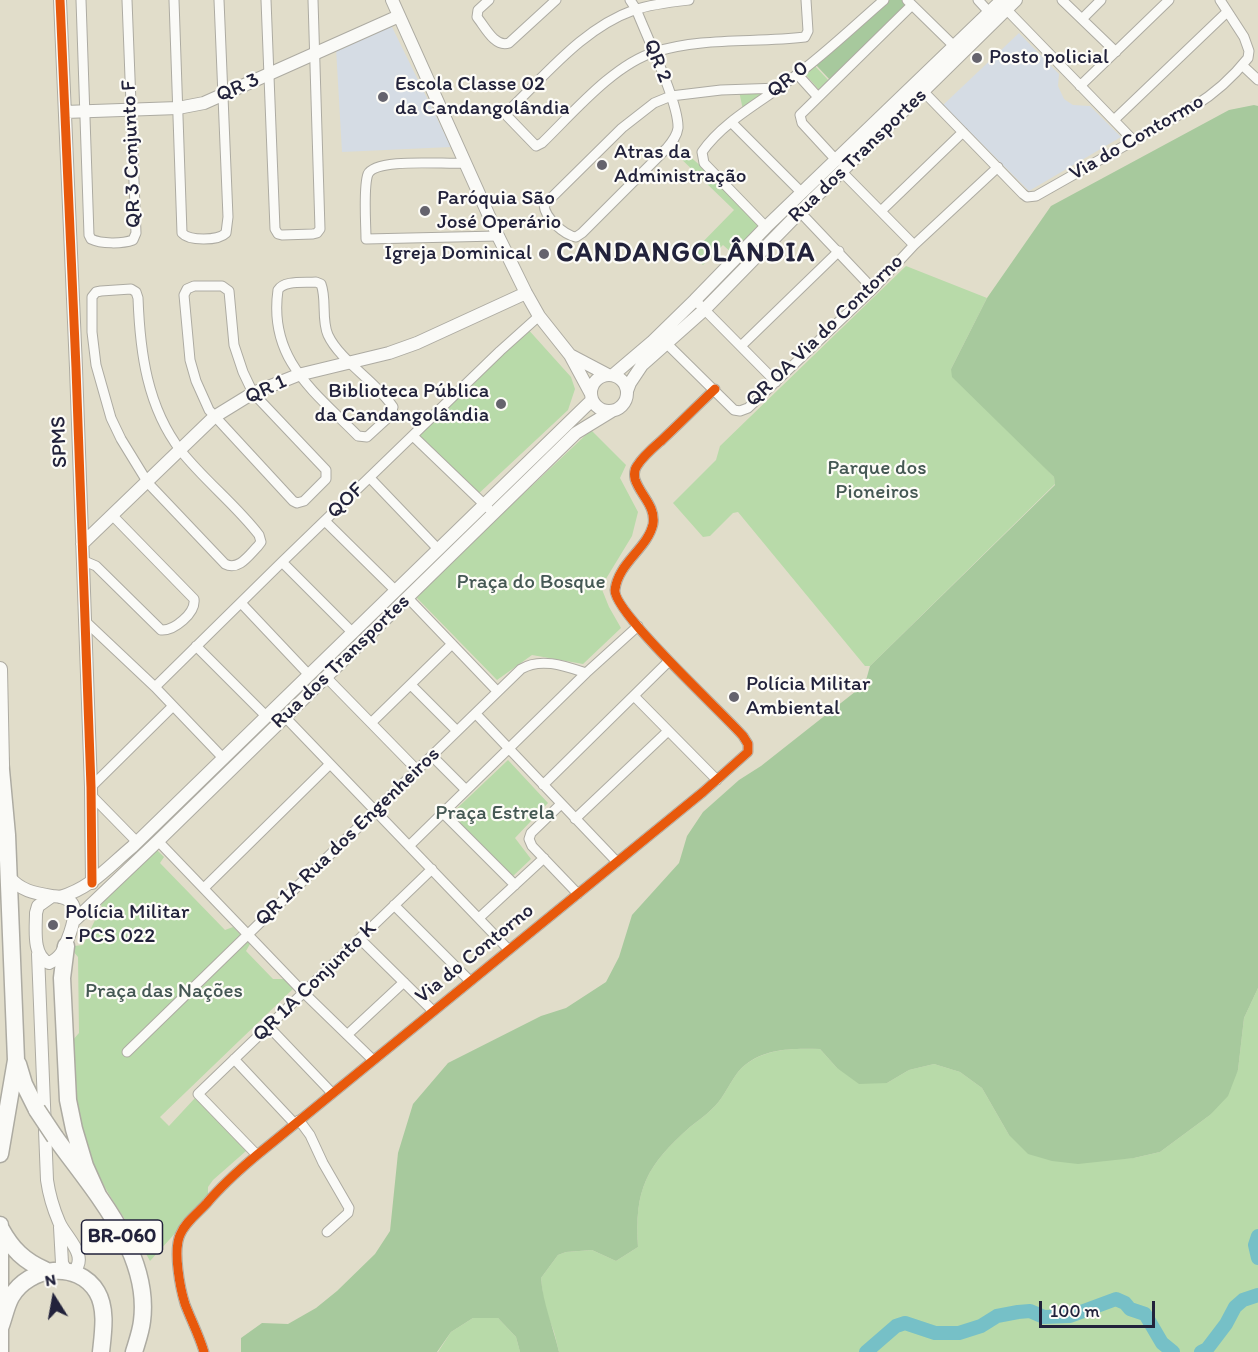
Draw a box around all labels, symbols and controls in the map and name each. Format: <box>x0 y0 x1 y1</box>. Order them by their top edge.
street label: QR 2 <box>637 36 677 86</box>
place label: Posto policial <box>989 45 1109 71</box>
marker: Posto policial <box>970 51 984 65</box>
street label: QR 0 <box>762 56 814 104</box>
street label: QR 3 <box>213 67 263 109</box>
place label: Escola Classe 02 da Candangolândia <box>395 72 570 122</box>
street label: QR 3 Conjunto F <box>117 80 147 228</box>
street label: Rua dos Transportes <box>783 83 933 229</box>
street label: Via do Contormo <box>1065 89 1209 187</box>
marker: Escola Classe 02 da Candangolândia <box>376 90 390 104</box>
place label: Atras da Administração <box>614 140 747 190</box>
marker: Atras da Administração <box>595 158 609 172</box>
place label: Paróquia São José Operário <box>437 186 561 236</box>
marker: Paróquia São José Operário <box>418 204 432 218</box>
district label: CANDANGOLÂNDIA <box>557 238 815 270</box>
place label: Igreja Dominical <box>384 241 532 267</box>
marker: Igreja Dominical <box>537 247 551 261</box>
street label: QR 0A Via do Contorno <box>741 249 909 413</box>
street label: QR 1 <box>241 370 291 410</box>
place label: Biblioteca Pública da Candangolândia <box>314 379 489 429</box>
marker: Biblioteca Pública da Candangolândia <box>494 397 508 411</box>
street label: SPMS <box>47 416 73 468</box>
park label: Parque dos Pioneiros <box>827 456 927 506</box>
street label: QOF <box>322 478 370 524</box>
park label: Praça do Bosque <box>456 570 606 596</box>
street label: Rua dos Transportes <box>266 589 416 735</box>
place label: Polícia Militar Ambiental <box>746 672 870 722</box>
marker: Polícia Militar Ambiental <box>727 690 741 704</box>
street label: QR 1A Rua dos Engenheiros <box>250 742 446 932</box>
park label: Praça Estrela <box>435 801 555 827</box>
street label: Via do Contorno <box>411 898 539 1010</box>
place label: Polícia Militar - PCS 022 <box>65 900 189 950</box>
street label: QR 1A Conjunto K <box>248 917 382 1047</box>
marker: Polícia Militar - PCS 022 <box>46 918 60 932</box>
park label: Praça das Nações <box>85 979 243 1005</box>
road number: BR-060 <box>82 1220 162 1254</box>
north arrow <box>24 1268 84 1328</box>
text: N <box>43 1269 58 1290</box>
scale bar <box>1042 1289 1158 1327</box>
text: 100 m <box>1050 1300 1100 1322</box>

